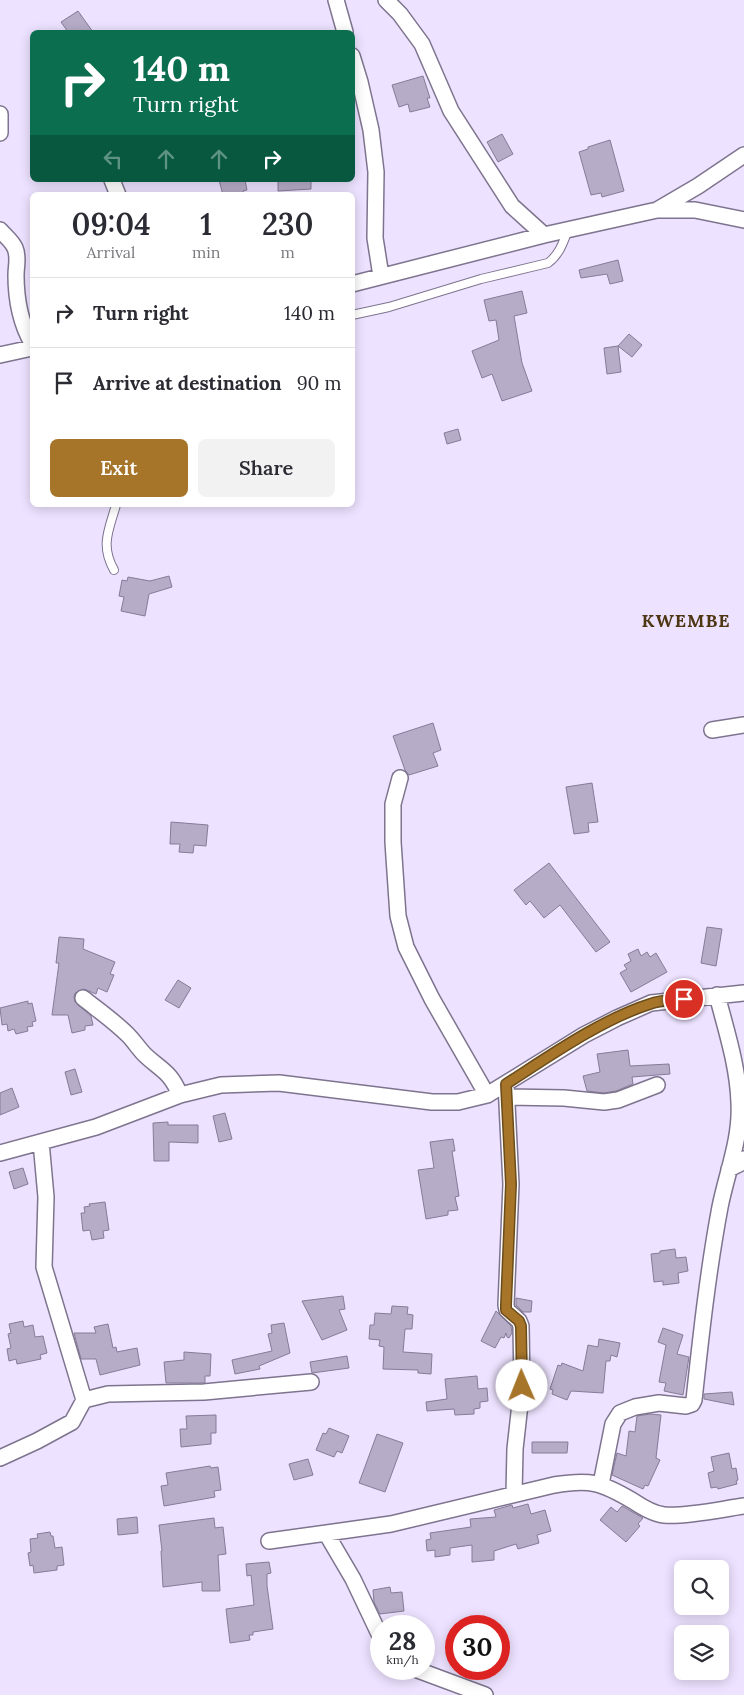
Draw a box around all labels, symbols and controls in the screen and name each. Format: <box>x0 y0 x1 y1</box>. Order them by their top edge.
text: 140 m <box>133 46 230 91</box>
icon: right <box>50 50 115 115</box>
text: Turn right <box>133 90 238 118</box>
icon: left <box>99 145 127 173</box>
icon: ahead <box>152 145 180 173</box>
icon: ahead <box>205 145 233 173</box>
icon: right <box>258 145 286 173</box>
text: 09:04 <box>71 205 151 243</box>
text: 1 <box>200 205 212 243</box>
text: 230 <box>262 205 314 243</box>
text: Arrival <box>87 242 135 262</box>
text: min <box>192 242 220 262</box>
text: m <box>281 242 295 262</box>
icon: right <box>50 299 78 327</box>
text: Turn right <box>93 301 189 325</box>
text: 140 m <box>284 301 335 325</box>
icon: arrive <box>50 369 78 397</box>
text: Arrive at destination <box>93 371 282 395</box>
text: 90 m <box>297 371 341 395</box>
button: Exit <box>50 439 188 497</box>
button: Share <box>198 439 335 497</box>
district label: KWEMBE <box>642 609 730 632</box>
pin <box>663 978 705 1020</box>
icon: arrive <box>670 985 698 1013</box>
position arrow <box>495 1359 547 1411</box>
map controls <box>674 1560 729 1680</box>
button: search <box>674 1560 729 1615</box>
speed limit sign: 30 <box>445 1615 510 1680</box>
text: 28 <box>389 1625 416 1657</box>
button: layers <box>674 1625 729 1680</box>
text: km/h <box>386 1652 419 1667</box>

